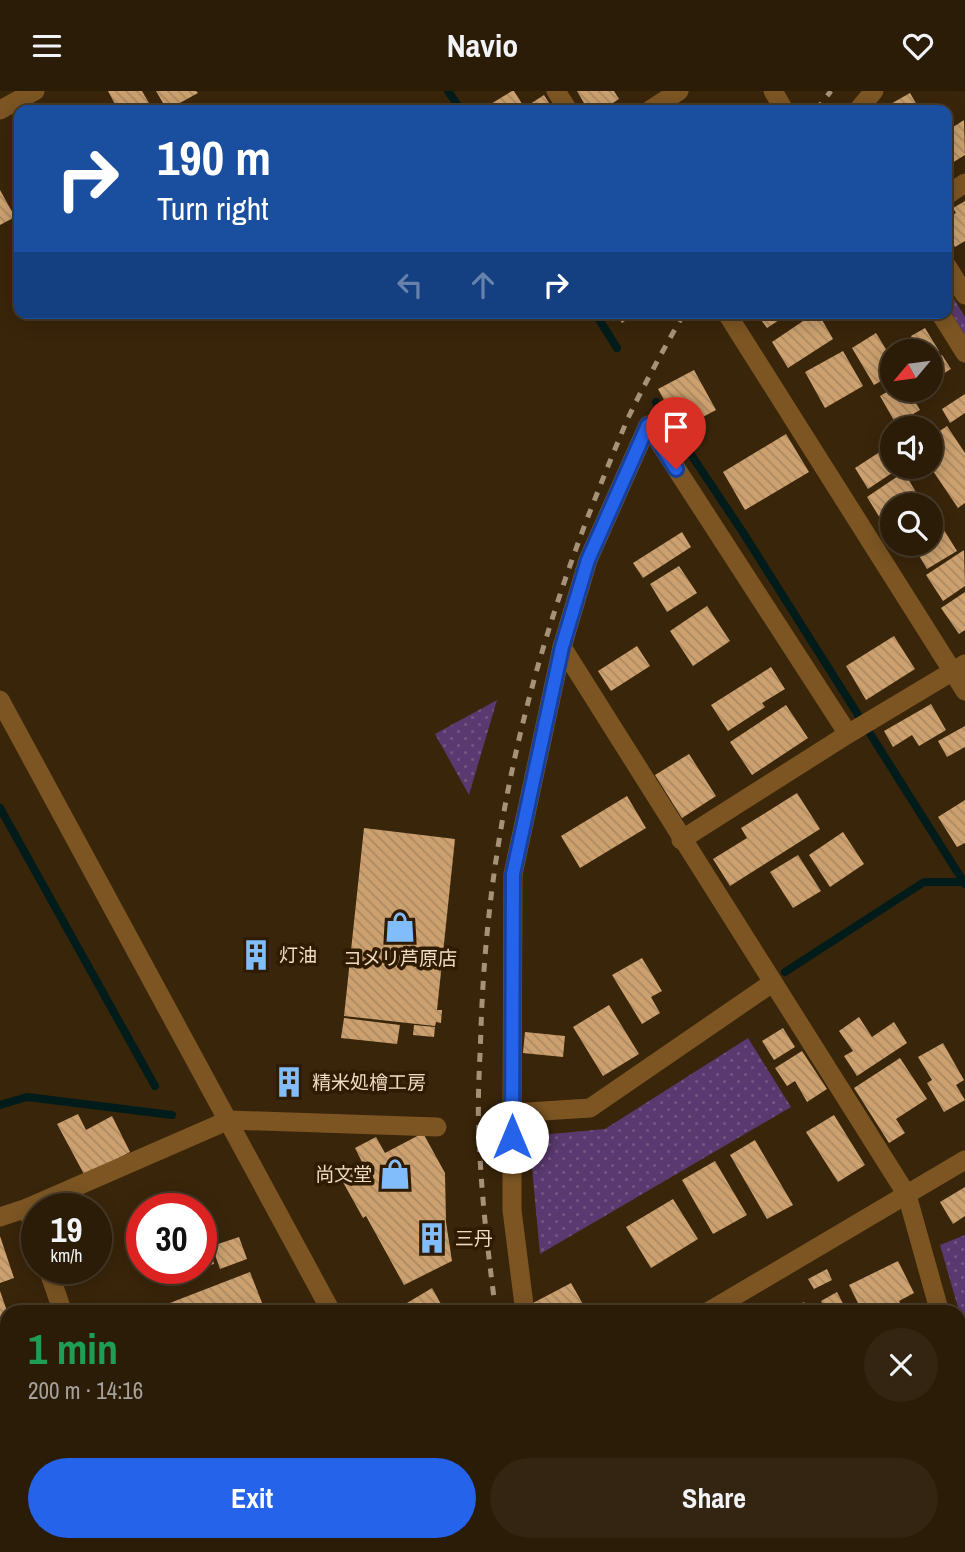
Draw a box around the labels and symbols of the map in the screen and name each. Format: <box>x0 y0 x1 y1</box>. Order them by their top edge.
north arrow <box>880 339 943 403</box>
pin <box>646 397 706 469</box>
shop icon: コメリ芦原店 <box>383 910 417 944</box>
building icon: 灯油 <box>239 938 273 972</box>
place label: 灯油 <box>279 942 317 968</box>
place label: コメリ芦原店 <box>343 945 457 971</box>
building icon: 精米処檜工房 <box>272 1065 306 1099</box>
place label: 精米処檜工房 <box>312 1069 426 1095</box>
position arrow <box>475 1100 549 1174</box>
shop icon: 尚文堂 <box>378 1157 412 1191</box>
place label: 尚文堂 <box>315 1161 372 1187</box>
speed limit sign: 30 <box>126 1193 217 1284</box>
building icon: 三丹 <box>415 1221 449 1255</box>
place label: 三丹 <box>455 1225 493 1251</box>

